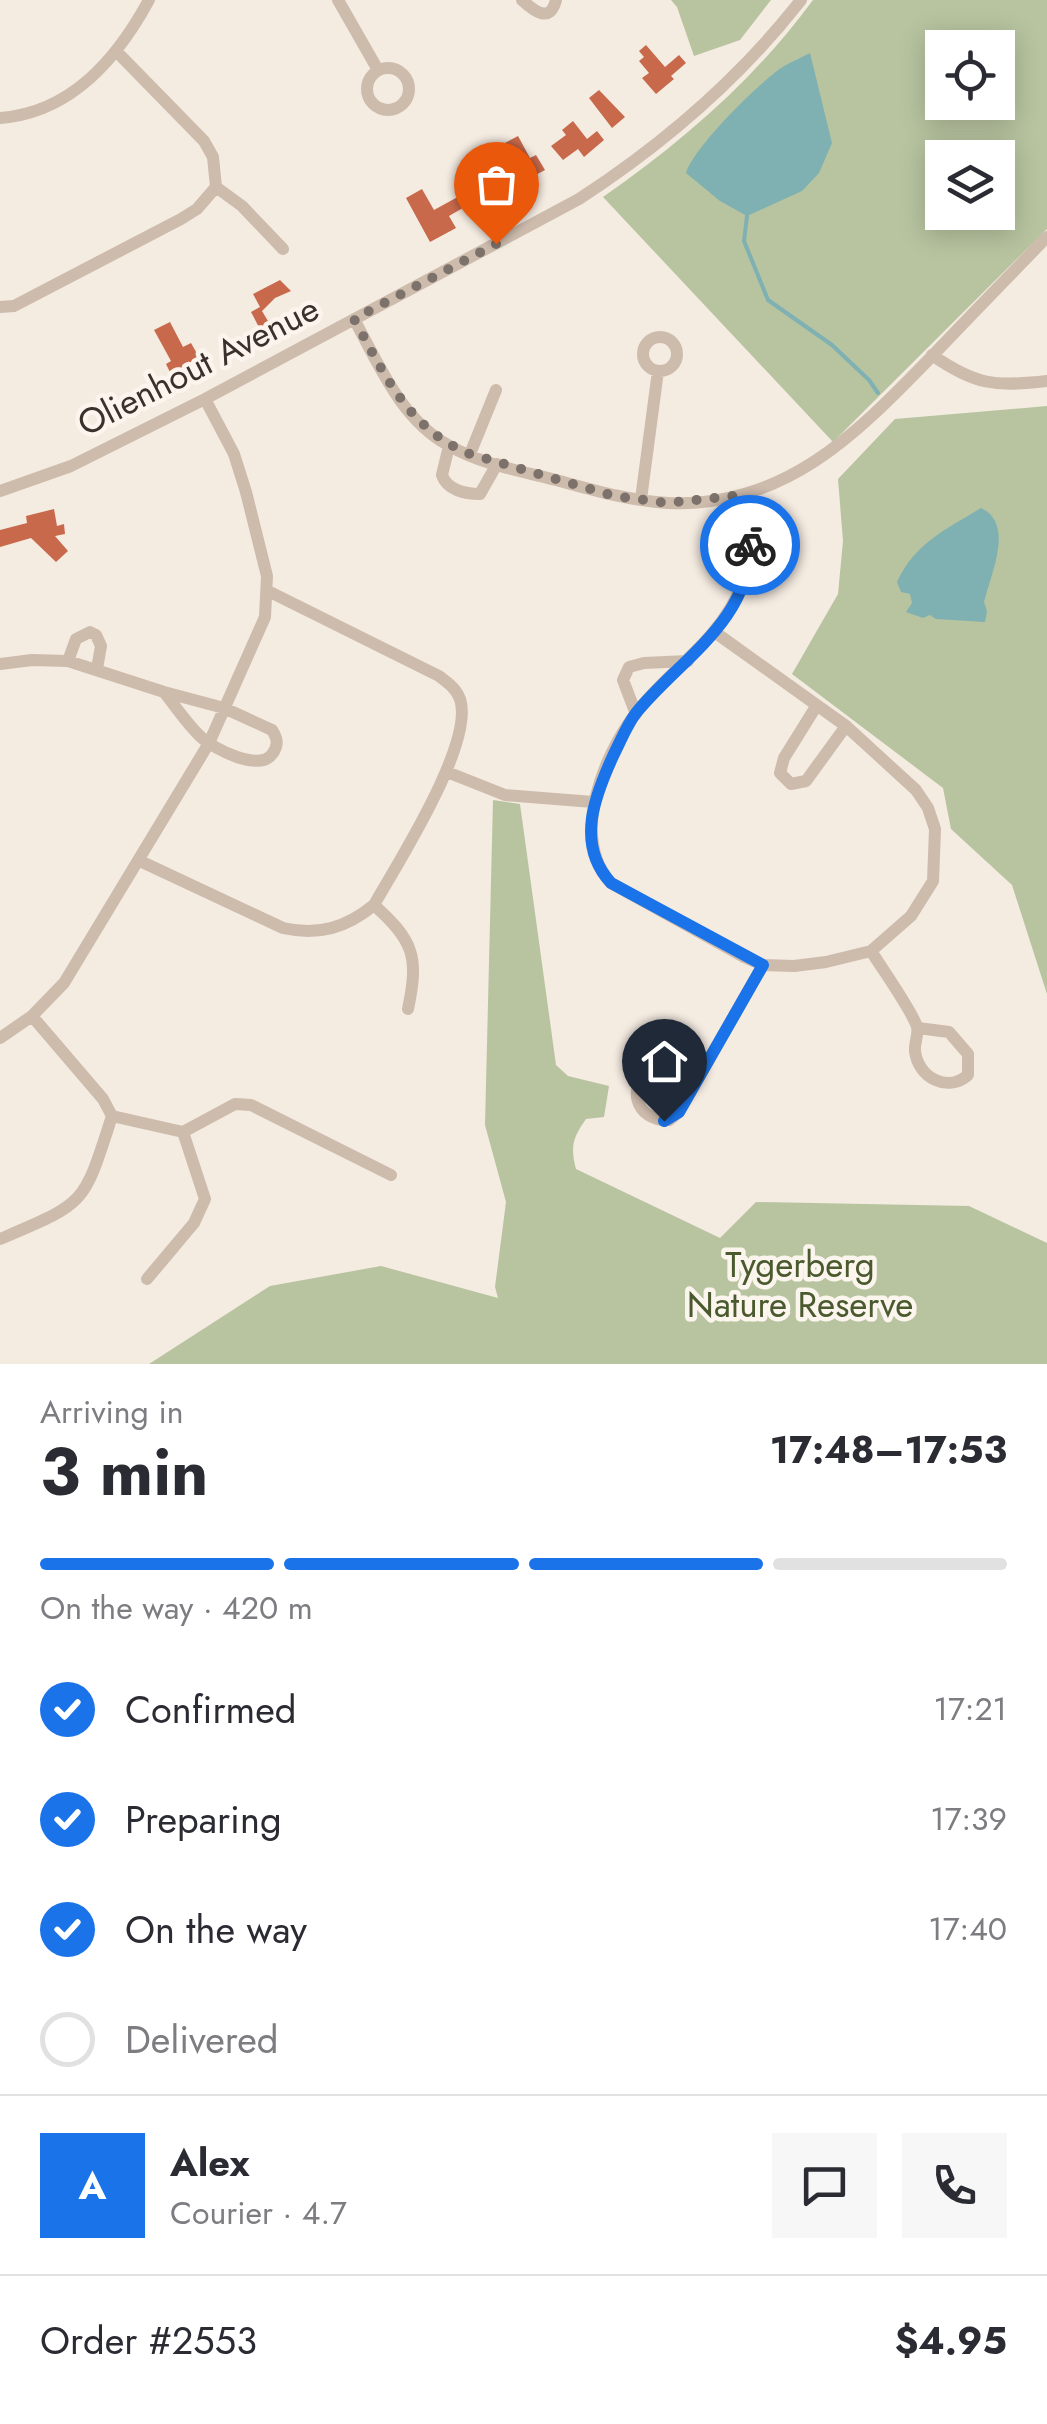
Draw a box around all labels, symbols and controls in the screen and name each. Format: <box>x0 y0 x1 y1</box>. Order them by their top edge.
map controls <box>925 30 1015 230</box>
button: locate <box>925 30 1015 120</box>
button: layers <box>925 140 1015 230</box>
pin <box>454 142 539 245</box>
icon: bag <box>469 157 524 212</box>
street label: Olienhout Avenue <box>69 284 327 448</box>
courier <box>700 495 800 595</box>
icon: bike <box>723 518 778 573</box>
pin <box>622 1019 707 1122</box>
icon: home <box>637 1034 692 1089</box>
park label: Tygerberg Nature Reserve <box>687 1240 913 1330</box>
text: Arriving in <box>40 1389 184 1435</box>
text: 17:48–17:53 <box>770 1422 1007 1477</box>
text: 3 min <box>40 1425 208 1519</box>
text: On the way · 420 m <box>40 1585 313 1631</box>
icon: check <box>40 1682 95 1737</box>
text: Confirmed <box>125 1682 296 1737</box>
text: 17:21 <box>934 1686 1007 1732</box>
icon: check <box>40 1792 95 1847</box>
text: Preparing <box>125 1792 282 1847</box>
text: 17:39 <box>930 1796 1007 1842</box>
icon: check <box>40 1902 95 1957</box>
text: On the way <box>125 1902 307 1957</box>
text: 17:40 <box>928 1906 1007 1952</box>
text: Delivered <box>125 2012 278 2067</box>
button: chat <box>772 2133 877 2238</box>
button: phone <box>902 2133 1007 2238</box>
text: Alex <box>170 2135 250 2190</box>
text: A <box>79 2158 106 2213</box>
text: Courier · 4.7 <box>170 2190 347 2236</box>
text: Order #2553 <box>40 2313 257 2368</box>
text: $4.95 <box>895 2313 1007 2368</box>

